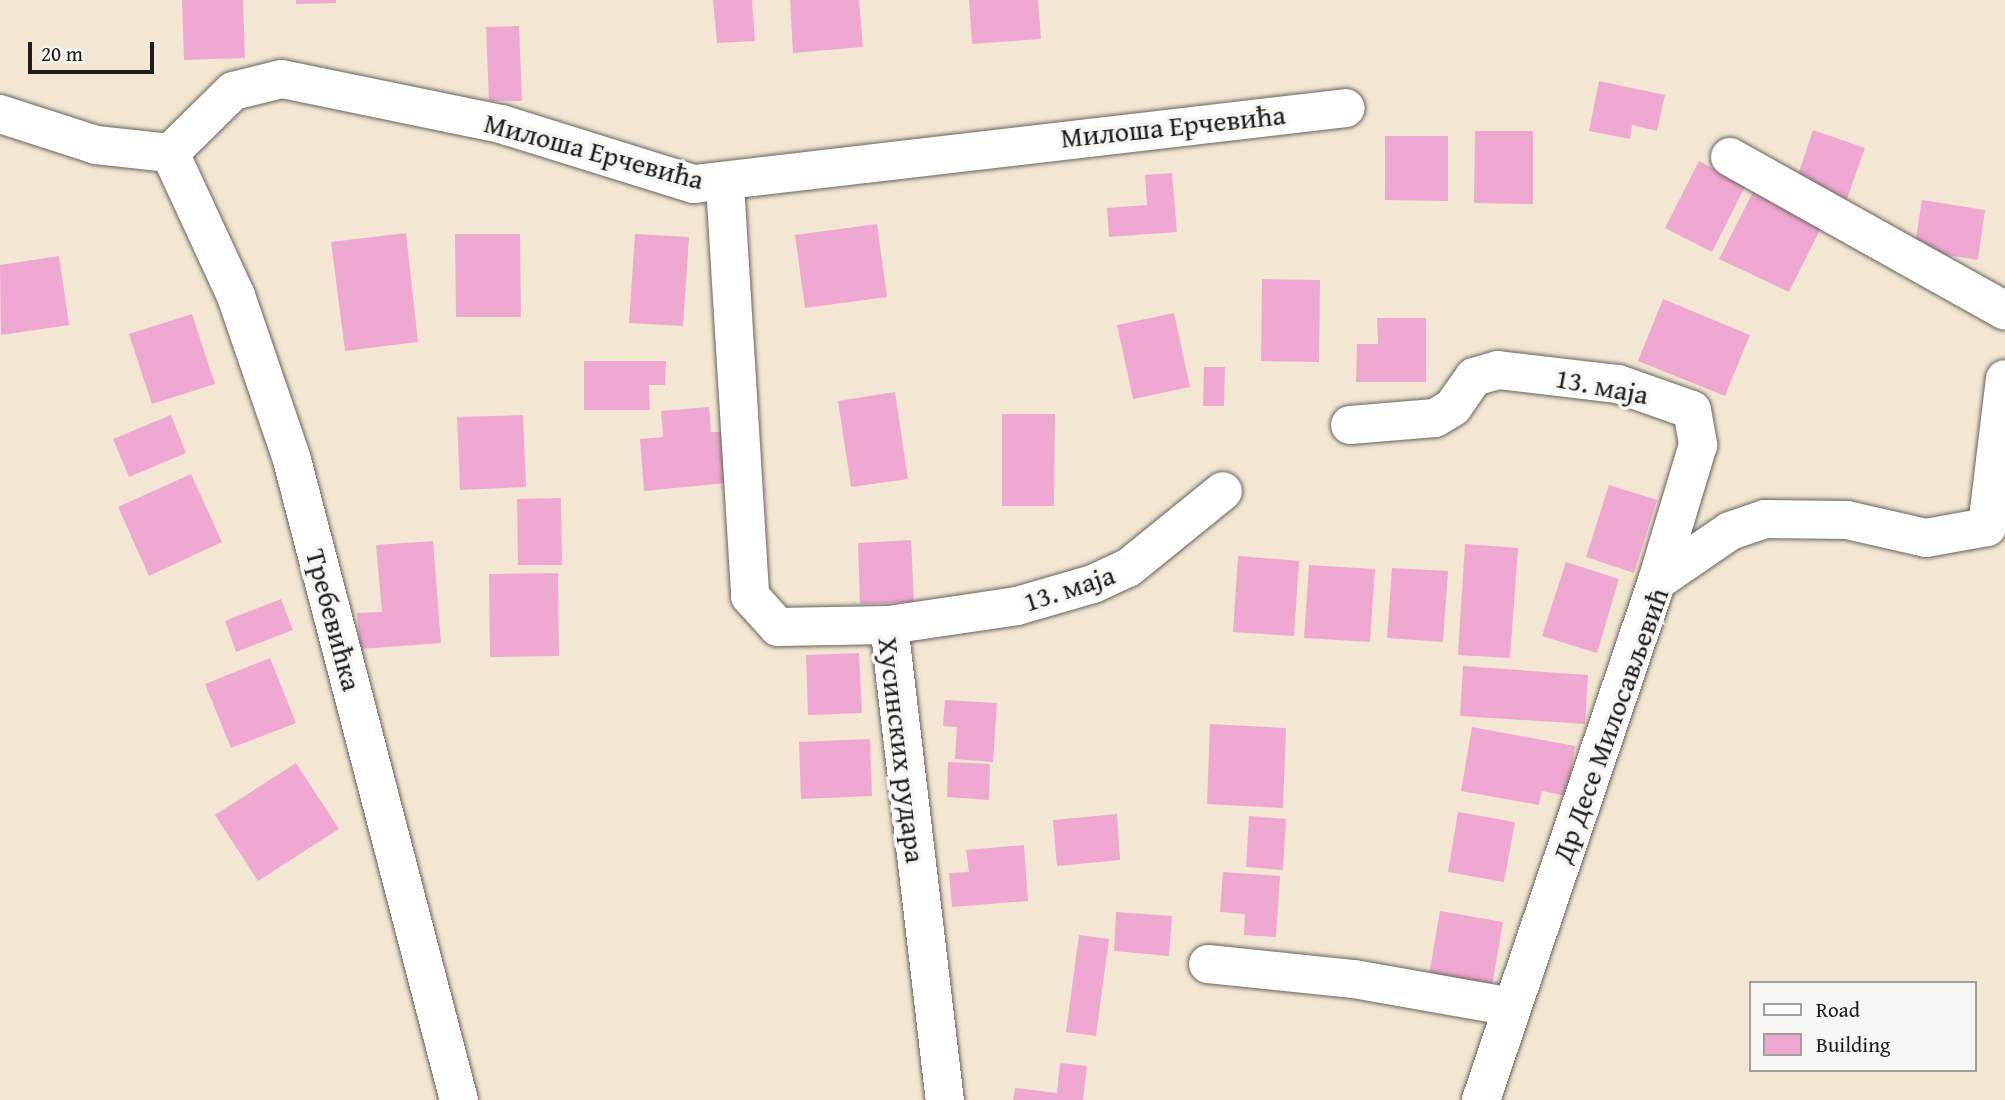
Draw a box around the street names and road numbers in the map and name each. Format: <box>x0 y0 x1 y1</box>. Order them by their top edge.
street label: Милоша Ерчевића <box>1059 97 1287 155</box>
street label: Милоша Ерчевића <box>481 106 707 196</box>
street label: 13. маја <box>1553 361 1651 411</box>
street label: Требевићка <box>299 545 369 695</box>
street label: 13. маја <box>1019 557 1119 619</box>
street label: Др Десе Милосављевић <box>1545 583 1675 867</box>
street label: Хусинских рудара <box>871 635 933 865</box>

